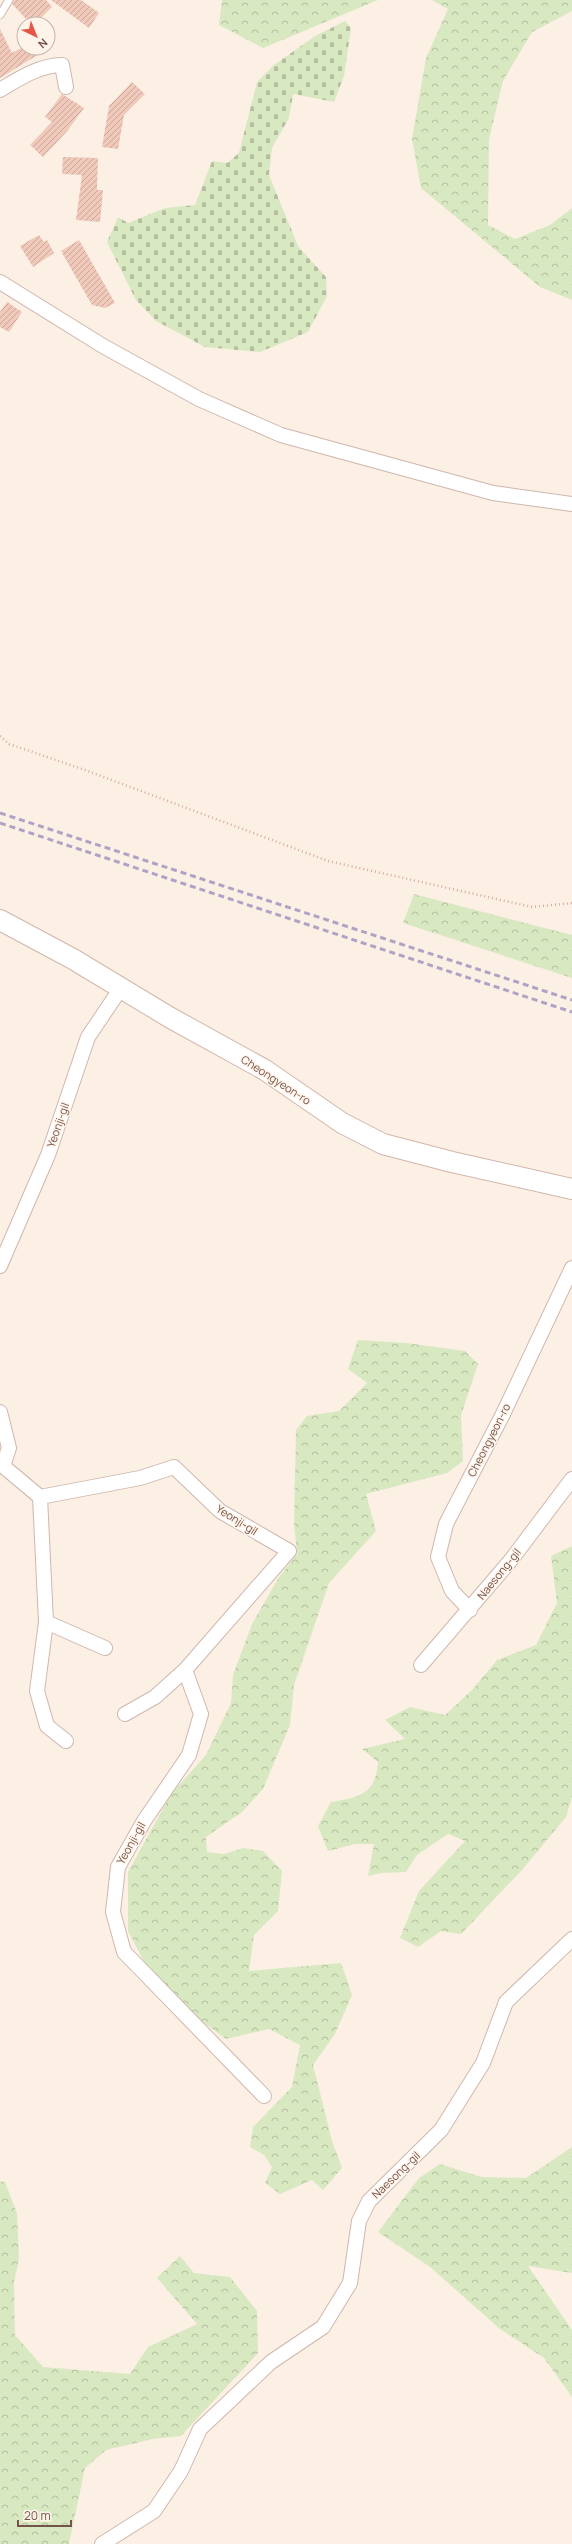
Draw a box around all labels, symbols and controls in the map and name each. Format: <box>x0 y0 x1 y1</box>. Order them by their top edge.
north arrow <box>16 16 56 56</box>
text: N <box>35 35 51 52</box>
street label: Cheongyeon-ro <box>238 1051 314 1108</box>
street label: Yeonji-gil <box>43 1101 72 1149</box>
street label: Cheongyeon-ro <box>464 1400 514 1479</box>
street label: Yeonji-gil <box>214 1501 261 1538</box>
street label: Naesong-gil <box>473 1545 524 1602</box>
street label: Yeonji-gil <box>113 1819 148 1867</box>
street label: Naesong-gil <box>368 2148 423 2201</box>
scale bar <box>18 2502 71 2528</box>
text: 20 m <box>24 2507 51 2524</box>

